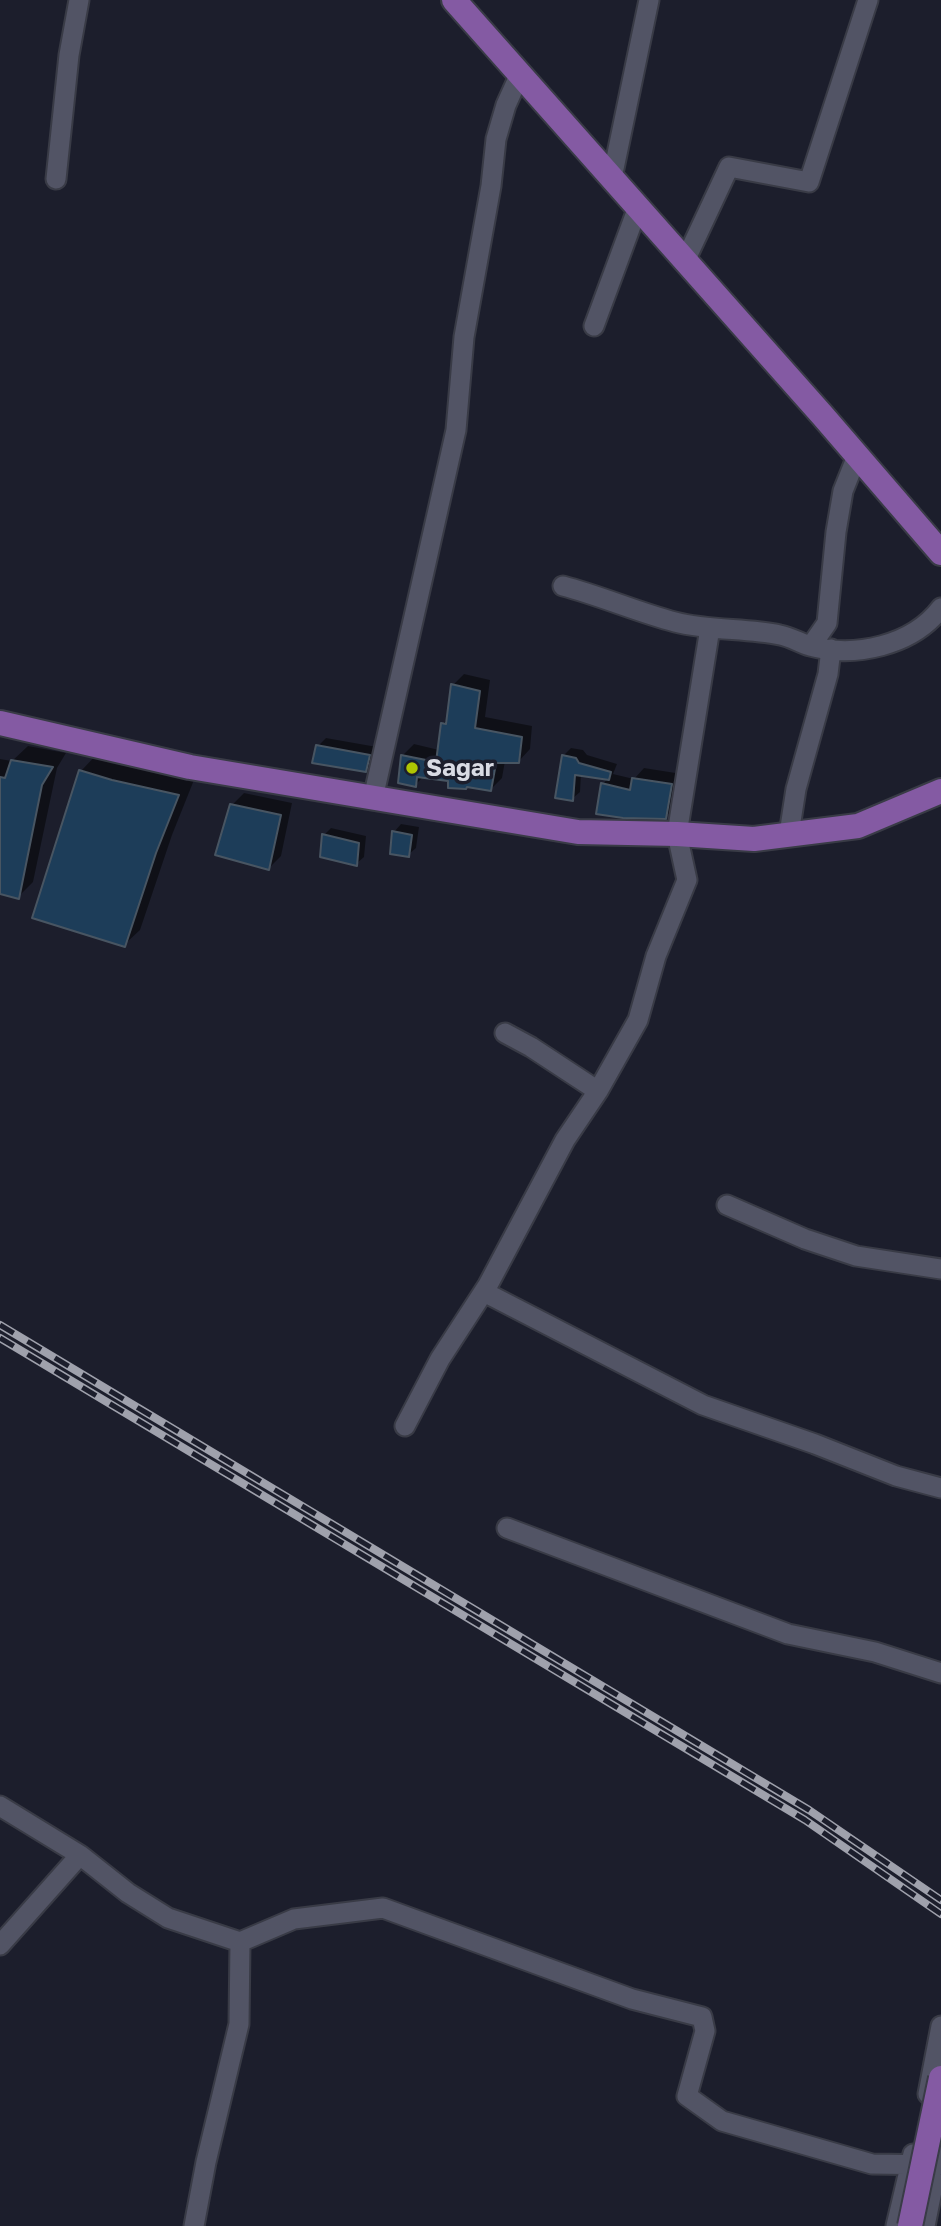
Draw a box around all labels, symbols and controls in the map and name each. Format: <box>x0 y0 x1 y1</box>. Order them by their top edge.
place label: Sagar <box>426 754 494 782</box>
marker: Sagar <box>404 760 420 776</box>

